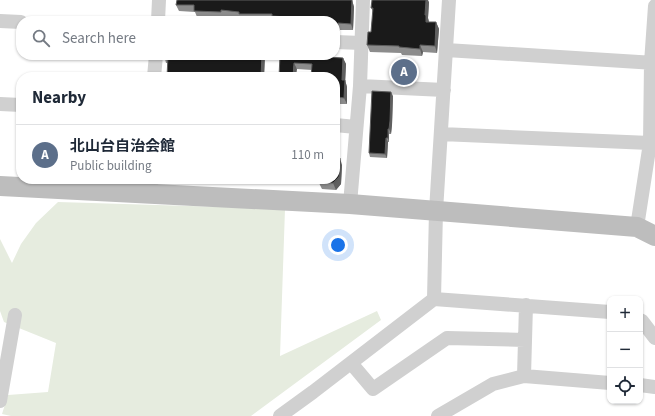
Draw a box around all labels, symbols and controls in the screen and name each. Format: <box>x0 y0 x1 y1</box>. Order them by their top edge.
search box <box>16 16 340 60</box>
icon: search <box>30 27 52 49</box>
text: Search here <box>62 28 136 49</box>
pin: A <box>391 57 417 87</box>
text: Nearby <box>32 86 86 110</box>
text: 北山台自治会館 <box>70 136 175 157</box>
text: A <box>41 146 49 164</box>
text: 110 m <box>291 146 324 164</box>
text: Public building <box>70 157 152 175</box>
your location <box>328 235 348 255</box>
map controls <box>607 296 643 404</box>
button: + <box>607 296 643 332</box>
button: − <box>607 332 643 368</box>
button: locate <box>607 368 643 404</box>

